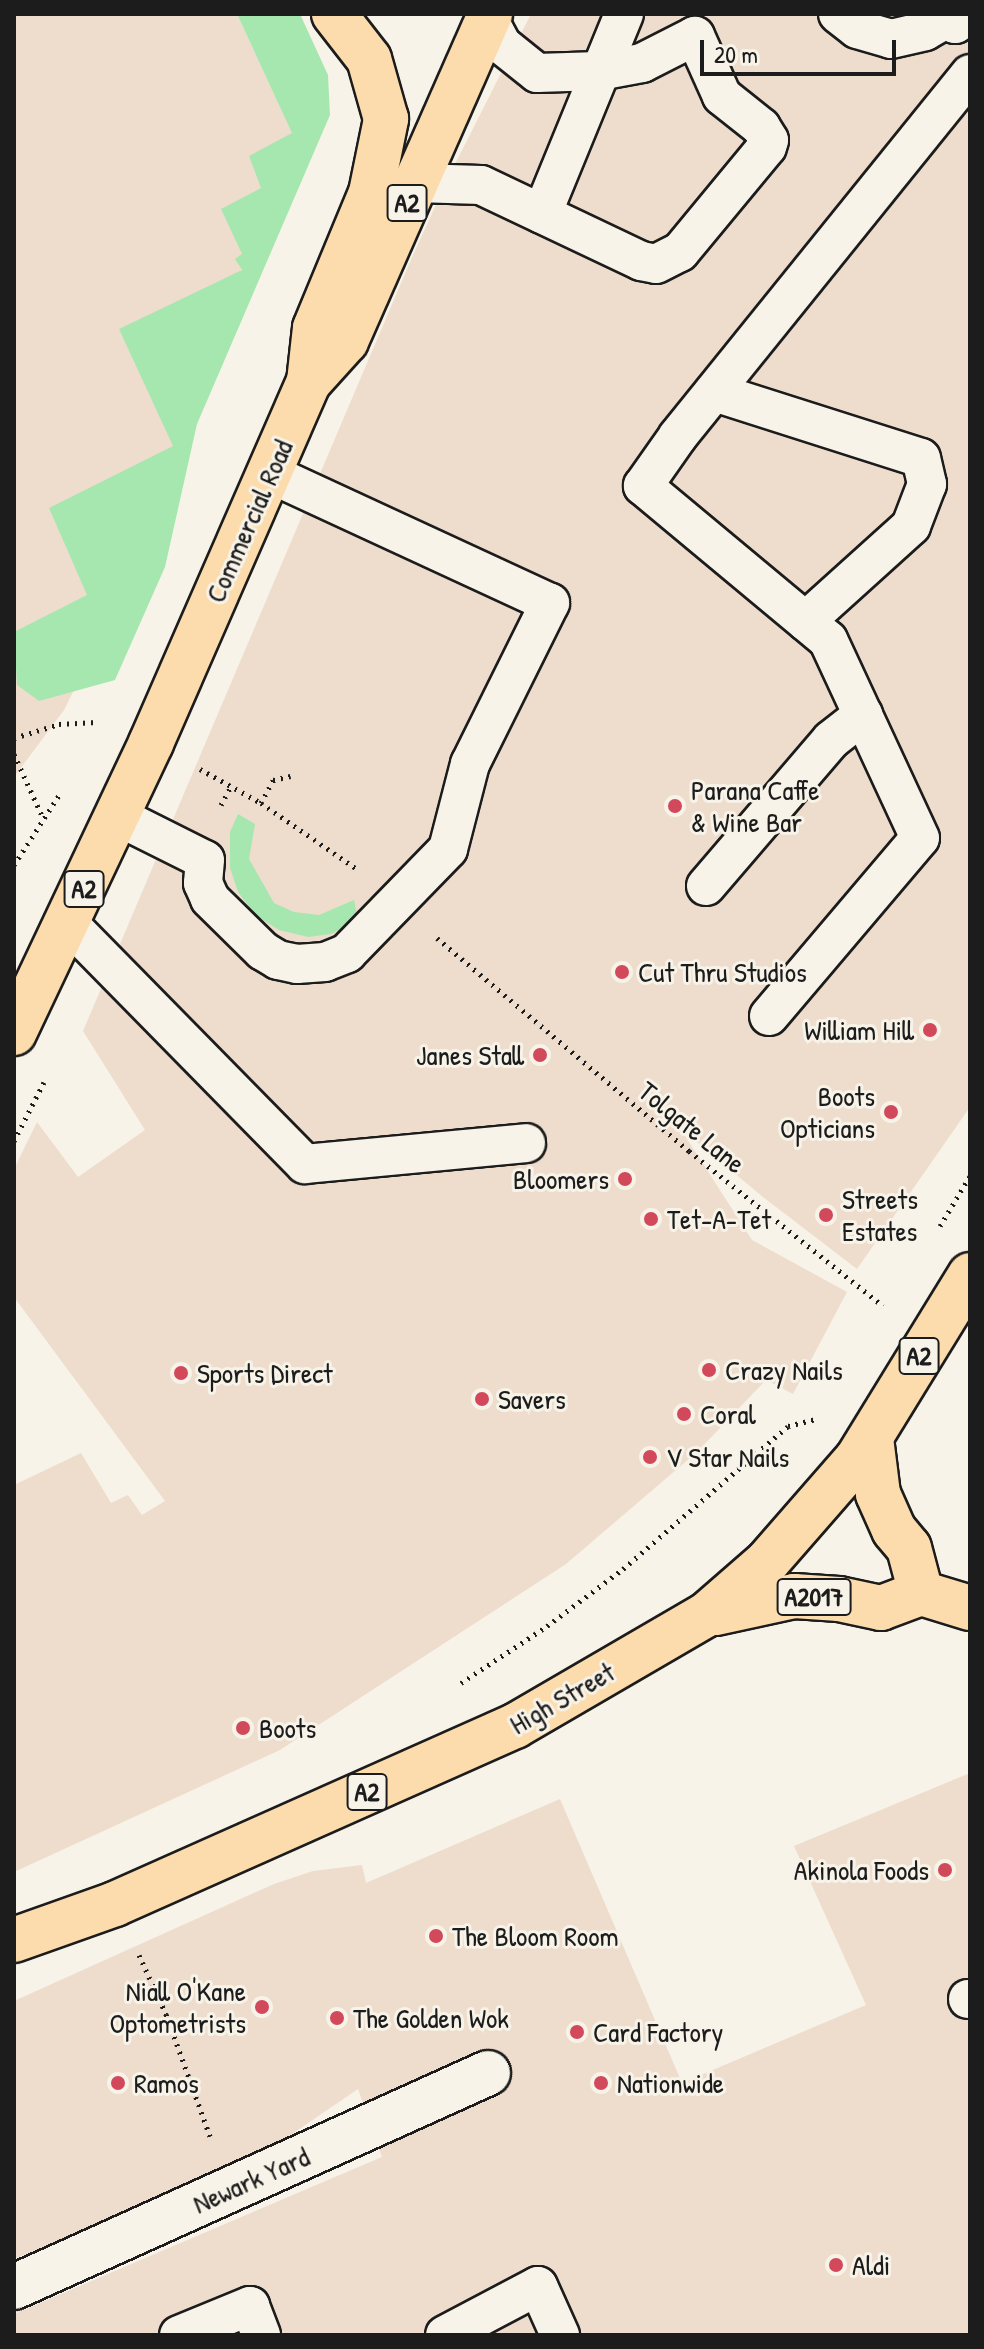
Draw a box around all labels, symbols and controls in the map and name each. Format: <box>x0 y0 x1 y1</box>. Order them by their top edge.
scale bar <box>704 24 900 74</box>
text: 20 m <box>714 38 758 70</box>
road number: A2 <box>385 181 429 225</box>
street label: Commercial Road <box>198 434 300 608</box>
place label: Parana Caffe & Wine Bar <box>691 773 819 839</box>
marker: Parana Caffe & Wine Bar <box>666 797 684 815</box>
road number: A2 <box>62 867 106 911</box>
place label: Cut Thru Studios <box>638 955 807 989</box>
marker: Cut Thru Studios <box>613 963 631 981</box>
place label: William Hill <box>804 1013 914 1047</box>
marker: William Hill <box>921 1021 939 1039</box>
place label: Janes Stall <box>416 1038 524 1072</box>
marker: Janes Stall <box>531 1046 549 1064</box>
street label: Tolgate Lane <box>632 1074 752 1180</box>
place label: Boots Opticians <box>780 1079 875 1145</box>
marker: Boots Opticians <box>882 1103 900 1121</box>
place label: Bloomers <box>513 1162 609 1196</box>
marker: Bloomers <box>616 1170 634 1188</box>
place label: Streets Estates <box>842 1182 918 1248</box>
place label: Tet-A-Tet <box>667 1202 771 1236</box>
marker: Streets Estates <box>817 1206 835 1224</box>
marker: Tet-A-Tet <box>642 1210 660 1228</box>
road number: A2 <box>897 1334 941 1378</box>
place label: Crazy Nails <box>725 1353 843 1387</box>
place label: Sports Direct <box>197 1356 333 1390</box>
marker: Crazy Nails <box>700 1361 718 1379</box>
marker: Sports Direct <box>172 1364 190 1382</box>
place label: Savers <box>498 1382 566 1416</box>
marker: Savers <box>473 1390 491 1408</box>
place label: Coral <box>700 1397 756 1431</box>
marker: Coral <box>675 1405 693 1423</box>
place label: V Star Nails <box>666 1440 789 1474</box>
marker: V Star Nails <box>641 1448 659 1466</box>
road number: A2017 <box>776 1575 852 1619</box>
street label: High Street <box>504 1655 620 1741</box>
place label: Boots <box>259 1711 316 1745</box>
marker: Boots <box>234 1719 252 1737</box>
road number: A2 <box>345 1770 389 1814</box>
place label: Akinola Foods <box>794 1853 929 1887</box>
marker: Akinola Foods <box>936 1861 954 1879</box>
place label: The Bloom Room <box>452 1919 618 1953</box>
marker: The Bloom Room <box>427 1927 445 1945</box>
place label: Niall O'Kane Optometrists <box>109 1974 246 2040</box>
marker: Niall O'Kane Optometrists <box>253 1998 271 2016</box>
place label: The Golden Wok <box>353 2001 509 2035</box>
marker: The Golden Wok <box>328 2009 346 2027</box>
place label: Card Factory <box>593 2015 723 2049</box>
marker: Card Factory <box>568 2023 586 2041</box>
place label: Ramos <box>134 2066 199 2100</box>
place label: Nationwide <box>617 2066 724 2100</box>
marker: Ramos <box>109 2074 127 2092</box>
marker: Nationwide <box>592 2074 610 2092</box>
street label: Newark Yard <box>188 2139 314 2221</box>
place label: Aldi <box>852 2248 890 2282</box>
marker: Aldi <box>827 2256 845 2274</box>

